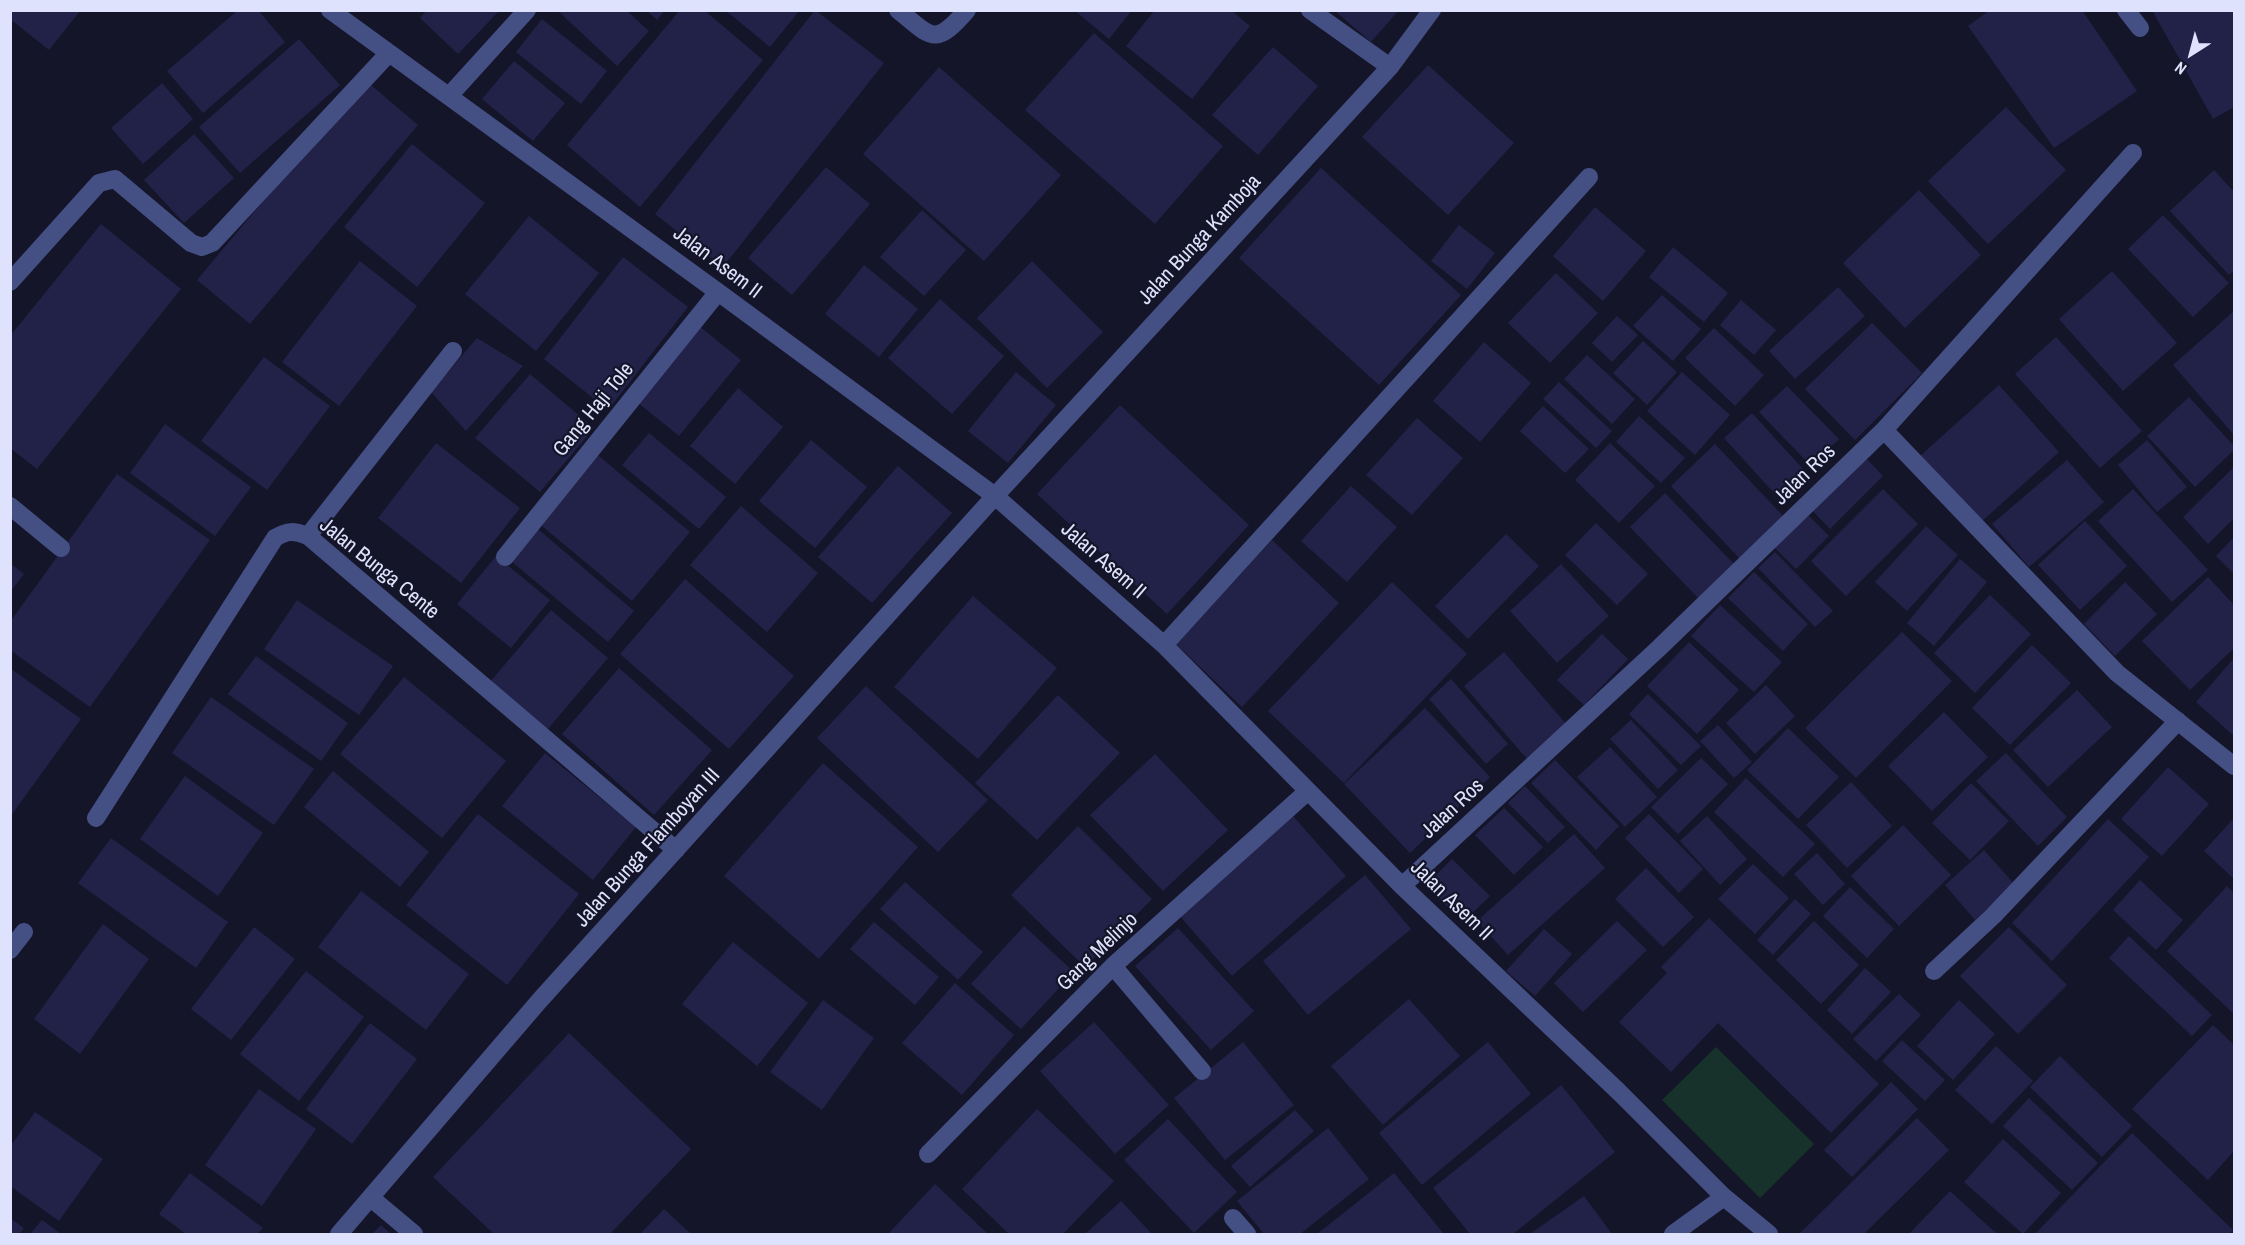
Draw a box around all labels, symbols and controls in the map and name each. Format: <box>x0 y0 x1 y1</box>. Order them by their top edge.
north arrow <box>2161 24 2221 84</box>
text: N <box>2170 57 2191 80</box>
street label: Jalan Bunga Kamboja <box>1133 170 1267 310</box>
street label: Jalan Asem II <box>668 222 766 304</box>
street label: Gang Haji Tole <box>548 358 640 462</box>
street label: Jalan Ros <box>1769 439 1841 511</box>
street label: Jalan Bunga Cente <box>314 513 444 625</box>
street label: Jalan Asem II <box>1055 517 1151 605</box>
street label: Jalan Bunga Flamboyan III <box>570 763 726 933</box>
street label: Jalan Ros <box>1416 774 1490 844</box>
street label: Jalan Asem II <box>1405 856 1497 946</box>
street label: Gang Melinjo <box>1052 907 1144 997</box>

